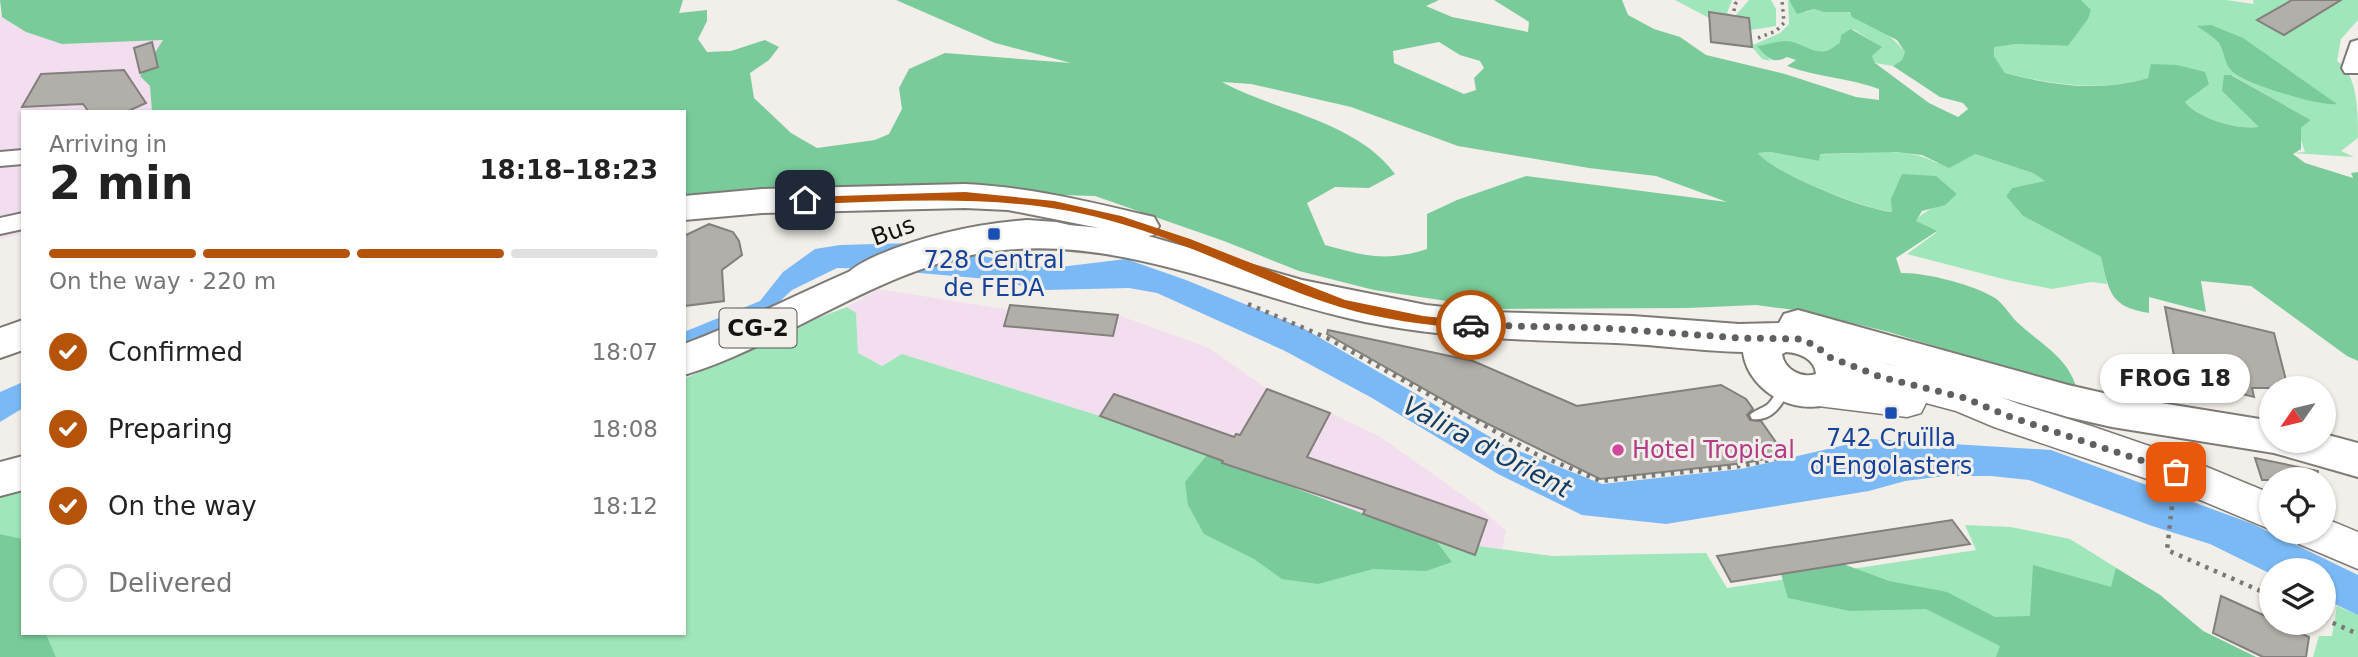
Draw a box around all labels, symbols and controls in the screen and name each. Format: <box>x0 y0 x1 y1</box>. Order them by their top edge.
text: Arriving in <box>49 131 167 157</box>
text: 18:18–18:23 <box>479 155 658 185</box>
text: 2 min <box>49 156 193 210</box>
pin <box>775 170 835 230</box>
icon: home <box>786 181 824 219</box>
street label: Bus <box>867 210 919 252</box>
marker: 728 Central de FEDA <box>986 226 1002 242</box>
place label: 728 Central de FEDA <box>924 246 1064 302</box>
text: On the way · 220 m <box>49 268 276 294</box>
courier <box>1436 290 1506 360</box>
icon: car <box>1452 306 1490 344</box>
road number: CG-2 <box>720 308 796 348</box>
icon: check <box>49 333 87 371</box>
text: Confirmed <box>108 337 243 367</box>
text: 18:07 <box>592 339 658 365</box>
callout: FROG 18 <box>2101 353 2251 402</box>
text: FROG 18 <box>2119 365 2231 391</box>
north arrow <box>2259 376 2336 453</box>
map controls <box>2259 376 2336 635</box>
water label: Valira d'Orient <box>1398 390 1577 504</box>
marker: 742 Cruïlla d'Engolasters <box>1883 405 1899 421</box>
icon: check <box>49 410 87 448</box>
text: Preparing <box>108 414 233 444</box>
text: 18:08 <box>592 416 658 442</box>
place label: 742 Cruïlla d'Engolasters <box>1810 424 1972 480</box>
place label: Hotel Tropical <box>1632 436 1795 464</box>
marker: Hotel Tropical <box>1610 442 1626 458</box>
pin <box>2146 442 2206 502</box>
icon: bag <box>2157 453 2195 491</box>
button: locate <box>2259 467 2336 544</box>
icon: check <box>49 487 87 525</box>
text: On the way <box>108 491 257 521</box>
text: 18:12 <box>592 493 658 519</box>
button: layers <box>2259 558 2336 635</box>
text: Delivered <box>108 568 232 598</box>

